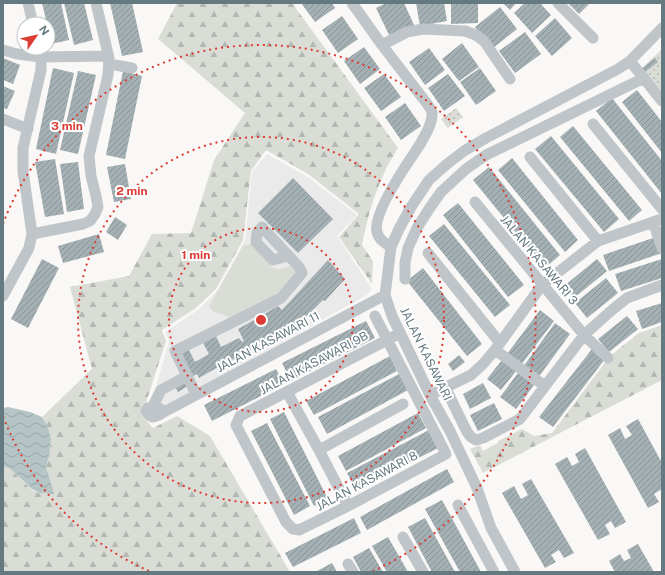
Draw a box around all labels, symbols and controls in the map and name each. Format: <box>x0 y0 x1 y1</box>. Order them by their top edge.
north arrow <box>16 16 56 56</box>
text: N <box>37 23 52 37</box>
text: 3 min <box>51 119 83 133</box>
text: 2 min <box>116 184 148 198</box>
street label: JALAN KASAWARI 3 <box>497 212 581 308</box>
text: 1 min <box>182 248 210 262</box>
street label: JALAN KASAWARI <box>397 305 455 403</box>
street label: JALAN KASAWARI 11 <box>214 309 322 375</box>
centre of rings <box>254 313 268 327</box>
street label: JALAN KASAWARI 9B <box>257 329 371 397</box>
street label: JALAN KASAWARI 8 <box>314 448 420 514</box>

